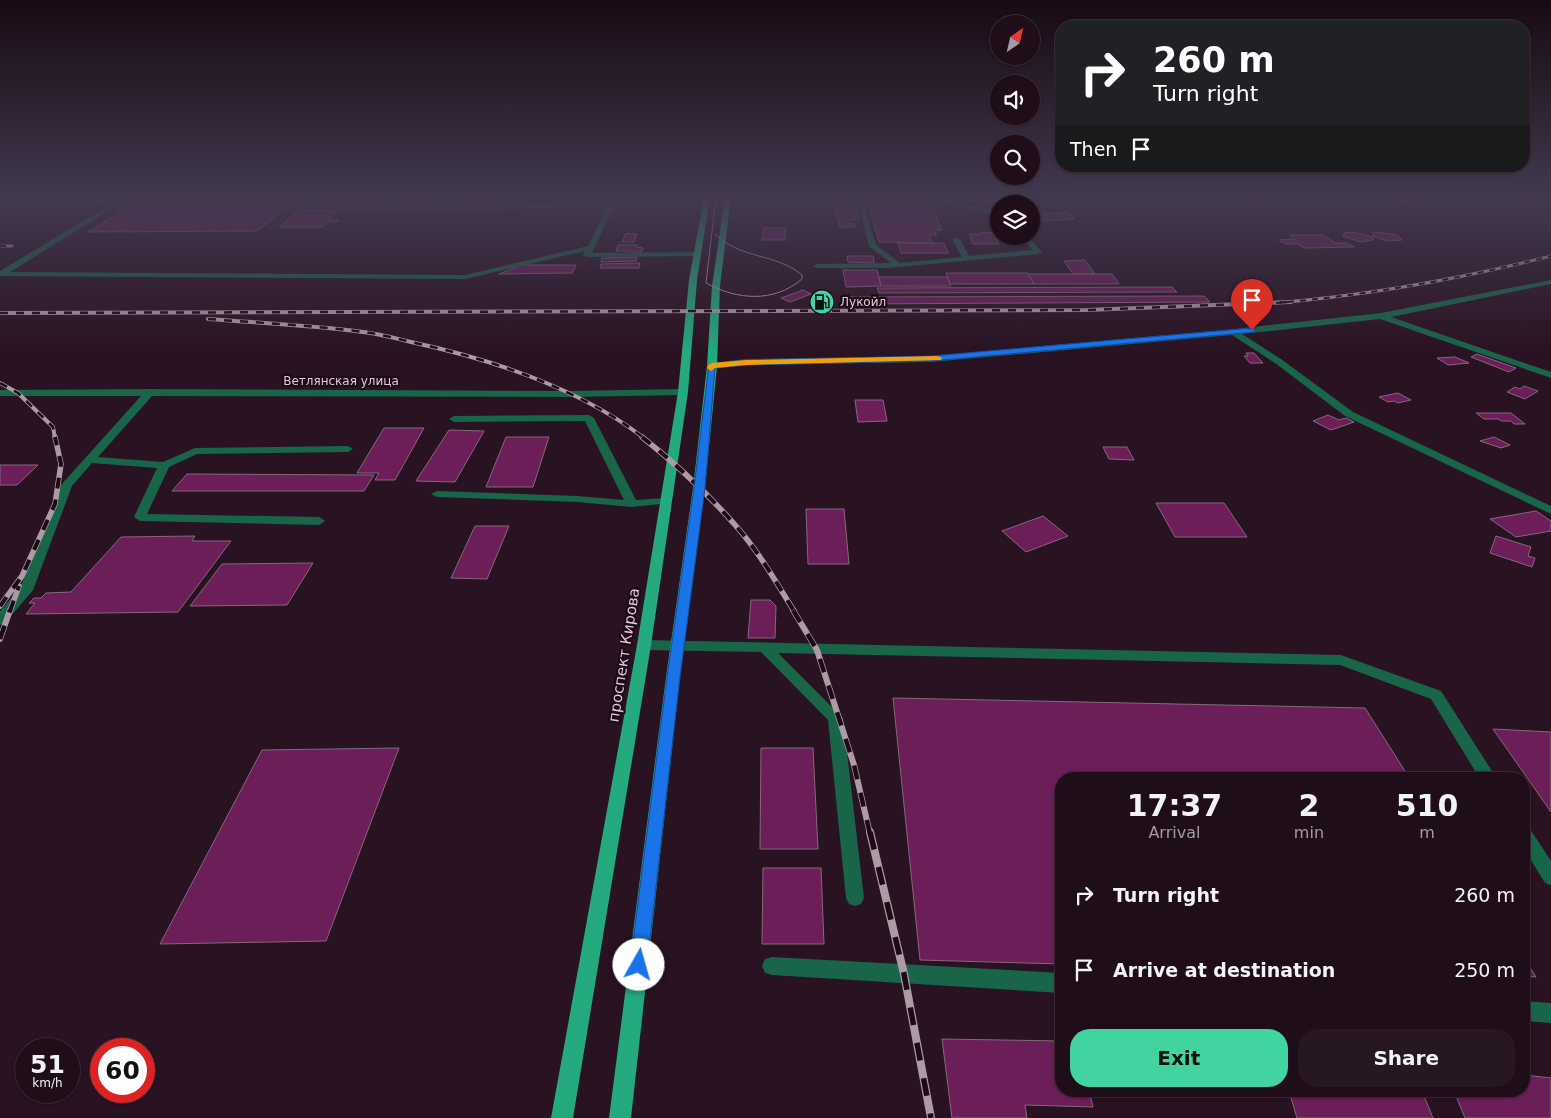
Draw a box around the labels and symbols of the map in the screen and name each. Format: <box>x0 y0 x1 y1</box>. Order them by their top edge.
north arrow <box>990 15 1040 65</box>
pin <box>1231 279 1273 330</box>
fuel station icon: Лукойл <box>809 289 835 315</box>
place label: Лукойл <box>840 295 886 309</box>
street label: Ветлянская улица <box>283 374 399 388</box>
street label: проспект Кирова <box>605 587 643 723</box>
position arrow <box>612 938 664 990</box>
speed limit sign: 60 <box>90 1038 155 1103</box>

